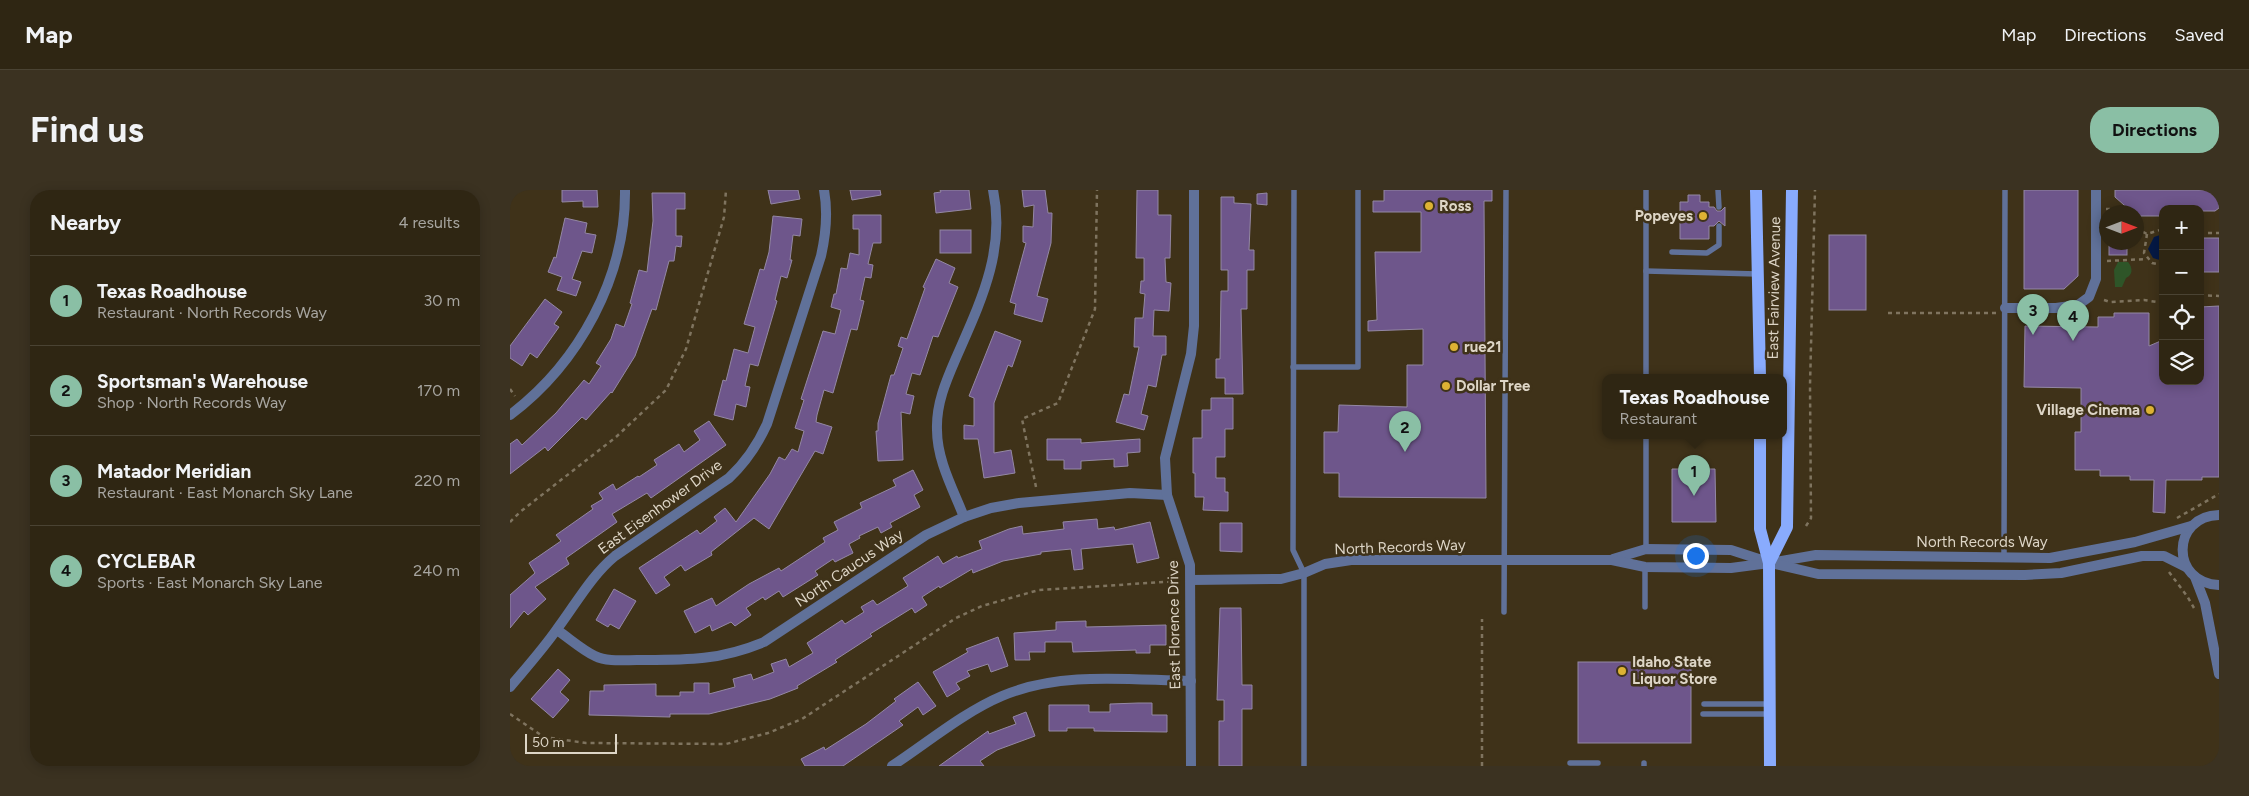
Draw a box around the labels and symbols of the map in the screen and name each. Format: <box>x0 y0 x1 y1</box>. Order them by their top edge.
place label: Ross <box>1439 197 1471 215</box>
marker: Ross <box>1423 200 1435 212</box>
north arrow <box>2099 205 2144 250</box>
place label: Popeyes <box>1635 207 1693 225</box>
marker: Popeyes <box>1697 210 1709 222</box>
street label: East Fairview Avenue <box>1764 217 1784 359</box>
pin: 3 <box>2017 294 2049 335</box>
pin: 4 <box>2057 300 2089 341</box>
place label: rue21 <box>1464 338 1502 356</box>
marker: rue21 <box>1448 341 1460 353</box>
place label: Dollar Tree <box>1456 377 1531 395</box>
marker: Dollar Tree <box>1440 380 1452 392</box>
place label: Village Cinema <box>2036 401 2140 419</box>
marker: Village Cinema <box>2144 404 2156 416</box>
pin: 2 <box>1389 411 1421 452</box>
pin: 1 <box>1678 455 1710 496</box>
street label: East Eisenhower Drive <box>594 456 726 558</box>
street label: North Caucus Way <box>792 525 907 611</box>
street label: North Records Way <box>1916 533 2048 551</box>
street label: North Records Way <box>1334 536 1466 558</box>
your location <box>1683 543 1709 569</box>
street label: East Florence Drive <box>1164 560 1184 690</box>
place label: Idaho State Liquor Store <box>1632 653 1718 688</box>
marker: Idaho State Liquor Store <box>1616 665 1628 677</box>
scale bar <box>525 731 618 754</box>

